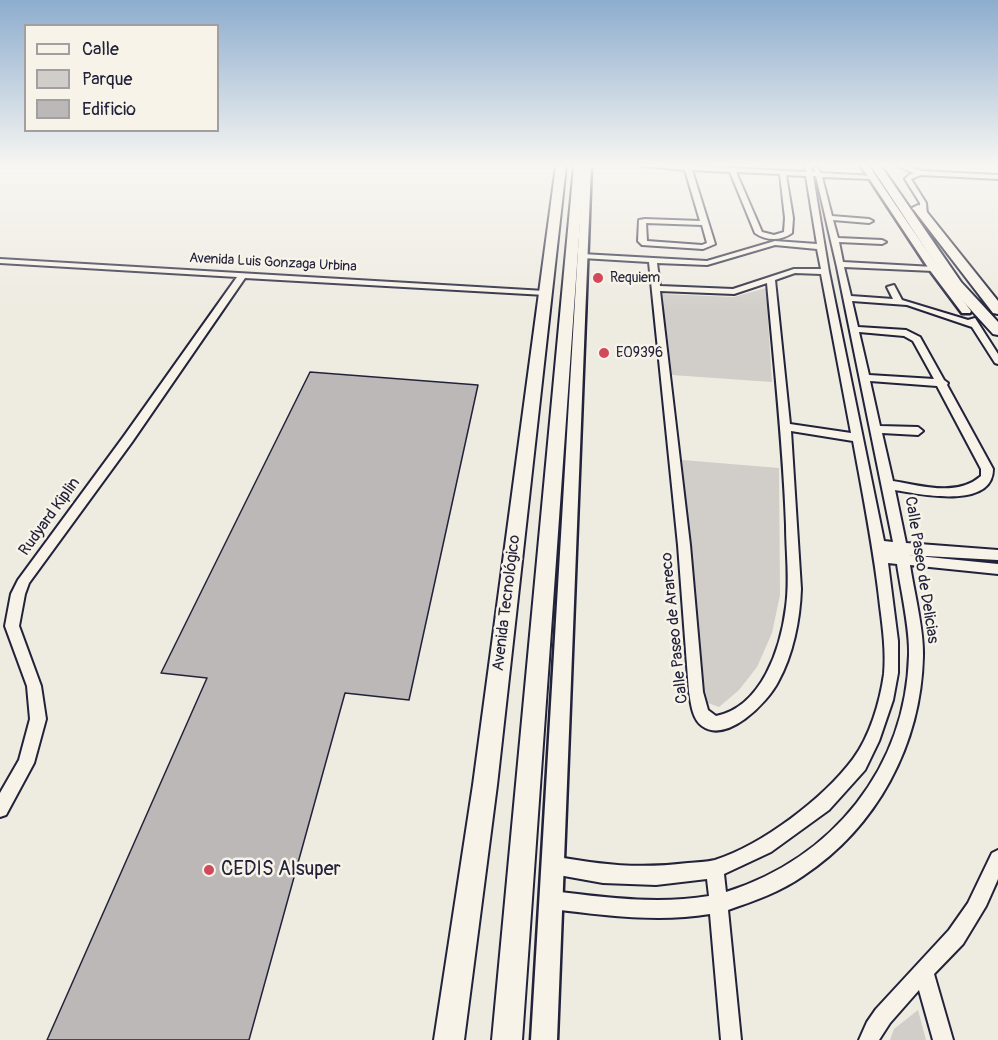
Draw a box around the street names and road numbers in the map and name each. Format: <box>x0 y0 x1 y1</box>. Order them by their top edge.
street label: Avenida Luis Gonzaga Urbina <box>189 250 357 276</box>
street label: Rudyard Kiplin <box>15 474 85 560</box>
street label: Calle Paseo de Delicias <box>900 495 942 645</box>
street label: Avenida Tecnológico <box>489 534 525 672</box>
street label: Calle Paseo de Arareco <box>658 551 692 705</box>

